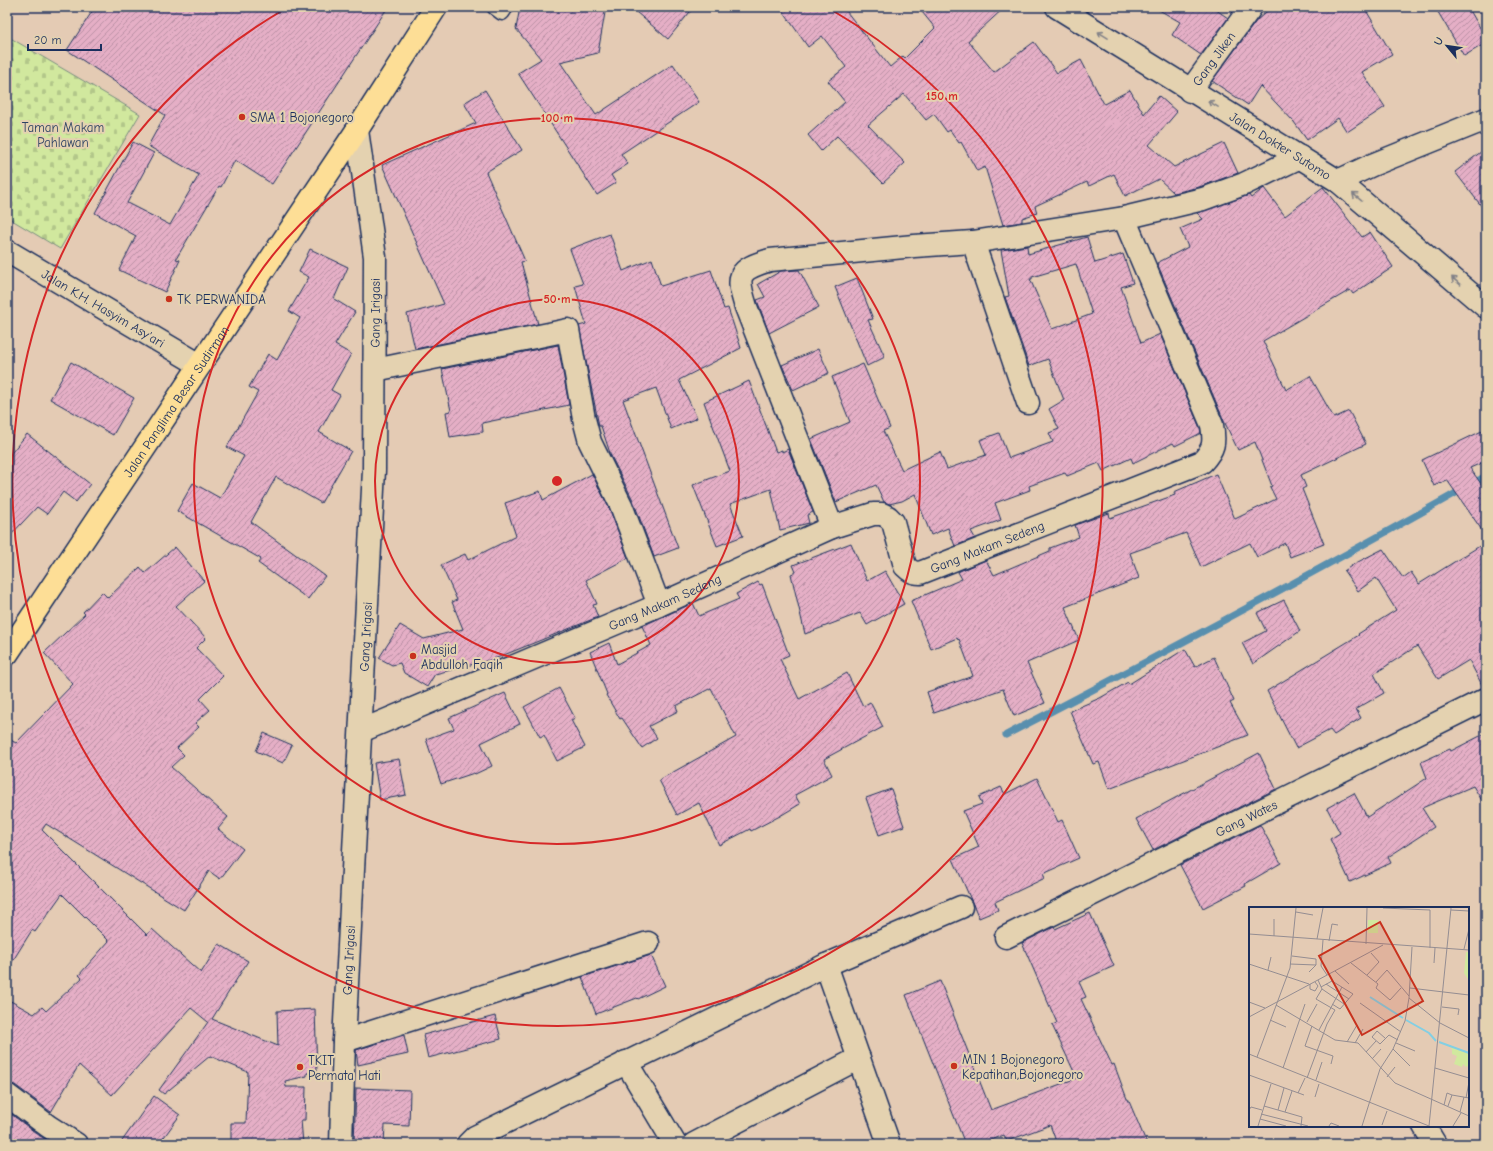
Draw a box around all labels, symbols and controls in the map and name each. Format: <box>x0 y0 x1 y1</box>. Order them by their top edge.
scale bar <box>28 26 101 52</box>
north arrow <box>1427 26 1467 66</box>
street label: Gang Jiken <box>1189 29 1239 89</box>
one-way arrow <box>1097 31 1109 39</box>
text: 20 m <box>34 33 62 47</box>
text: U <box>1431 35 1446 48</box>
text: 150 m <box>926 89 958 103</box>
one-way arrow <box>1207 100 1219 108</box>
street label: Jalan Dokter Sutomo <box>1227 109 1334 183</box>
place label: SMA 1 Bojonegoro <box>250 110 354 125</box>
text: 100 m <box>541 111 573 125</box>
marker: SMA 1 Bojonegoro <box>237 112 247 122</box>
park label: Taman Makam Pahlawan <box>22 120 104 150</box>
one-way arrow <box>1352 193 1363 202</box>
street label: Jalan K.H. Hasyim Asy'ari <box>39 266 167 351</box>
one-way arrow <box>1451 277 1462 286</box>
street label: Gang Irigasi <box>368 278 383 348</box>
place label: TK PERWANIDA <box>177 292 266 307</box>
text: 50 m <box>543 292 571 306</box>
marker: TK PERWANIDA <box>164 294 174 304</box>
street label: Jalan Panglima Besar Sudirman <box>120 323 232 480</box>
centre of rings <box>550 474 564 488</box>
street label: Gang Makam Sedeng <box>928 518 1046 576</box>
street label: Gang Makam Sedeng <box>606 571 723 633</box>
street label: Gang Irigasi <box>356 601 375 672</box>
place label: Masjid Abdulloh Faqih <box>421 642 503 672</box>
marker: Masjid Abdulloh Faqih <box>408 651 418 661</box>
street label: Gang Wates <box>1213 797 1280 840</box>
inset map <box>1249 907 1469 1127</box>
street label: Gang Irigasi <box>339 925 358 995</box>
place label: MIN 1 Bojonegoro Kepatihan,Bojonegoro <box>962 1052 1083 1082</box>
place label: TKIT Permata Hati <box>308 1053 381 1083</box>
marker: MIN 1 Bojonegoro Kepatihan,Bojonegoro <box>949 1061 959 1071</box>
marker: TKIT Permata Hati <box>295 1062 305 1072</box>

